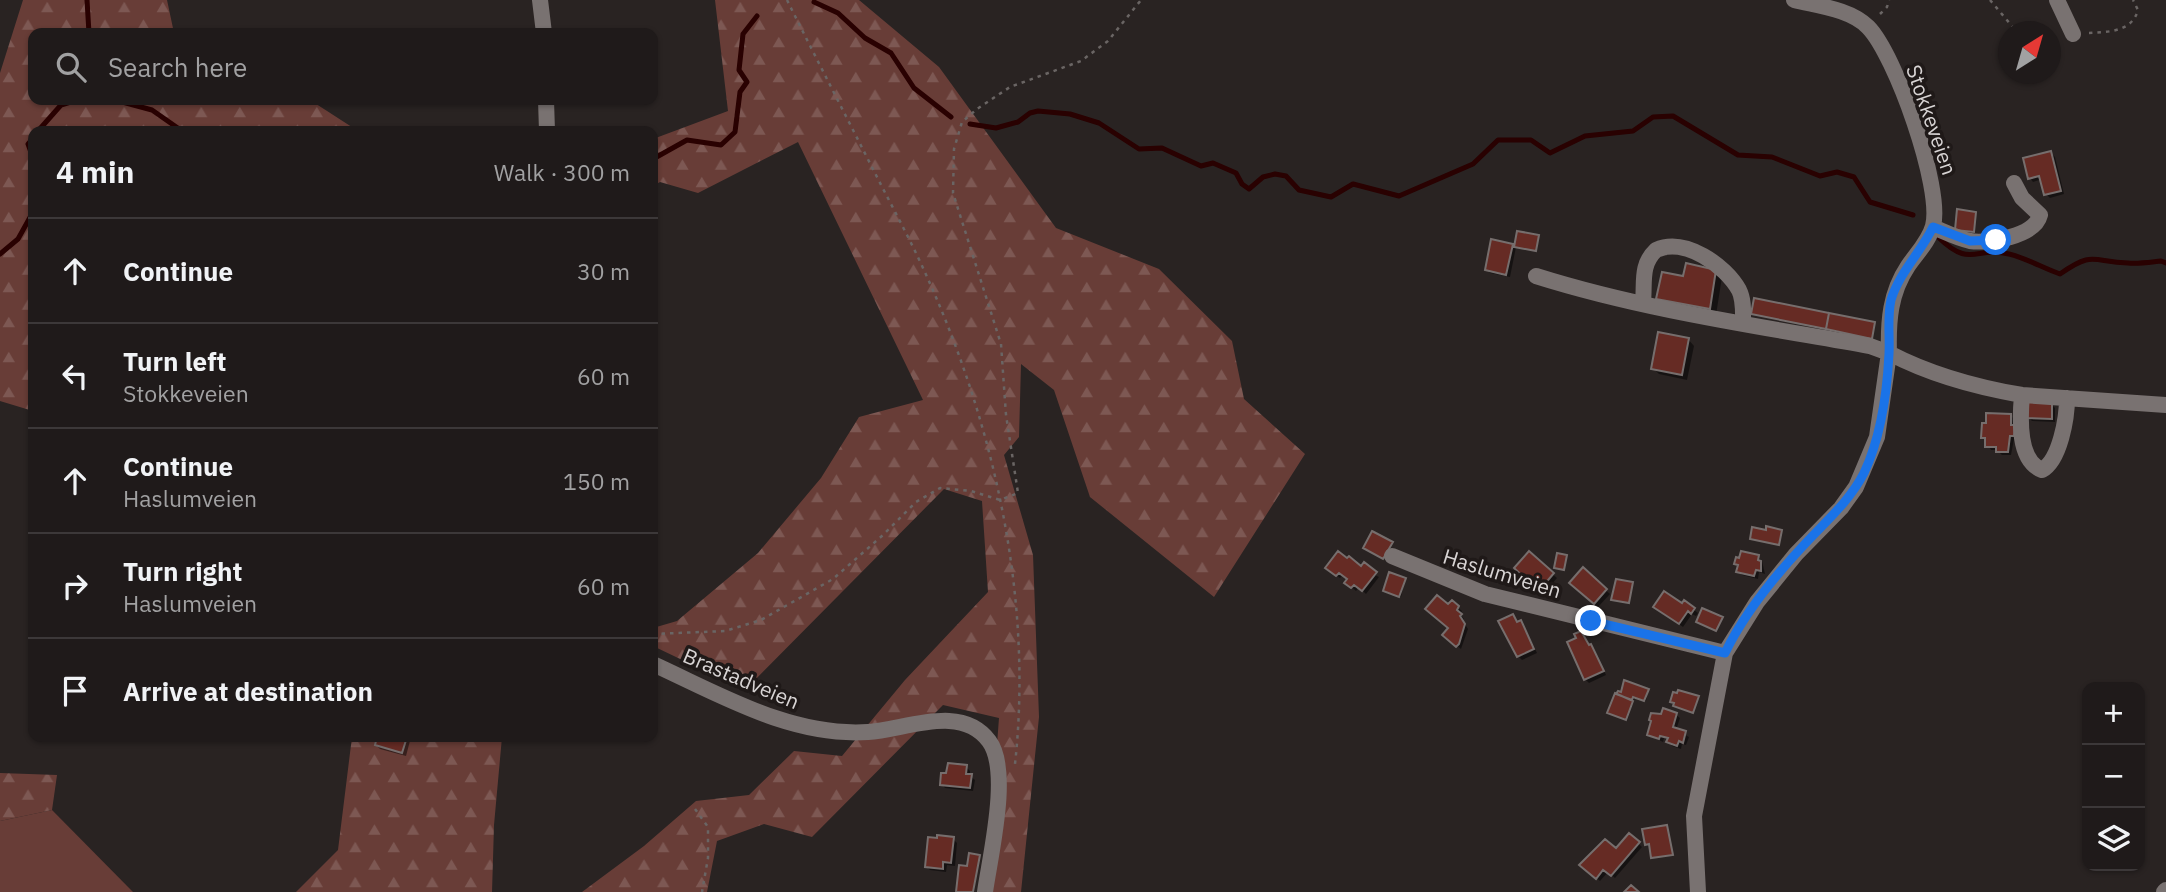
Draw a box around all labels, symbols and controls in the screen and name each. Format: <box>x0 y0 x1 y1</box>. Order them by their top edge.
north arrow <box>1998 21 2061 84</box>
search box <box>28 28 658 105</box>
icon: search <box>52 48 90 86</box>
text: Search here <box>108 50 247 84</box>
street label: Stokkeveien <box>1900 61 1964 179</box>
text: 4 min <box>56 152 134 191</box>
text: Walk · 300 m <box>494 157 630 187</box>
route start <box>1980 224 2011 255</box>
icon: ahead <box>56 252 94 290</box>
text: Continue <box>123 254 233 288</box>
text: 30 m <box>577 256 630 286</box>
text: Turn left <box>123 344 226 378</box>
icon: left <box>56 357 94 395</box>
text: 60 m <box>577 361 630 391</box>
text: Stokkeveien <box>123 378 249 408</box>
text: Continue <box>123 449 233 483</box>
icon: ahead <box>56 462 94 500</box>
text: 150 m <box>563 466 630 496</box>
text: Haslumveien <box>123 483 257 513</box>
street label: Haslumveien <box>1440 542 1565 604</box>
text: Turn right <box>123 554 242 588</box>
icon: right <box>56 567 94 605</box>
text: 60 m <box>577 571 630 601</box>
text: Haslumveien <box>123 588 257 618</box>
route end <box>1575 605 1606 636</box>
street label: Brastadveien <box>679 641 804 715</box>
icon: arrive <box>56 672 94 710</box>
text: Arrive at destination <box>123 674 373 708</box>
map controls <box>2082 682 2145 871</box>
button: + <box>2082 682 2145 745</box>
button: − <box>2082 745 2145 808</box>
button: layers <box>2082 808 2145 871</box>

